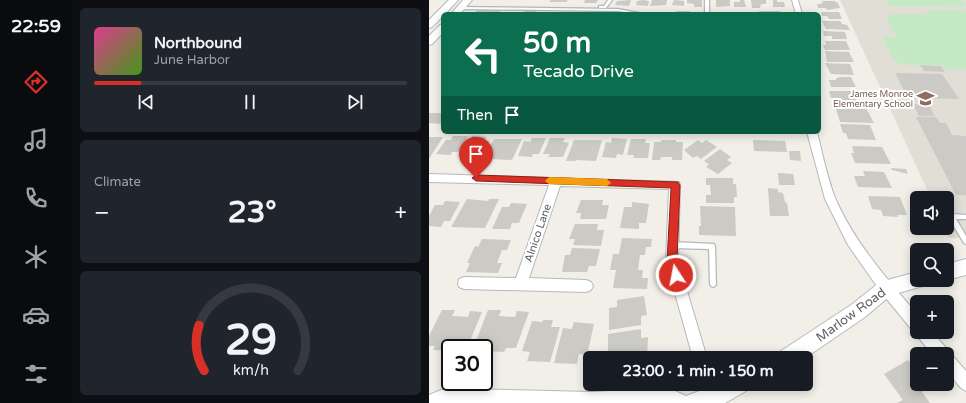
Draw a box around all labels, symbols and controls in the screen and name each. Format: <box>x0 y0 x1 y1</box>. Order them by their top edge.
text: 22:59 <box>11 15 61 37</box>
text: 50 m <box>523 26 591 60</box>
icon: left <box>457 28 509 80</box>
text: Northbound <box>154 34 242 52</box>
text: June Harbor <box>154 52 230 68</box>
text: Tecado Drive <box>523 60 634 82</box>
icon: directions <box>22 68 50 96</box>
place label: James Monroe Elementary School <box>833 89 913 110</box>
school or university icon: James Monroe Elementary School <box>916 89 936 109</box>
icon: previous <box>135 91 157 113</box>
icon: pause <box>239 91 261 113</box>
icon: next <box>344 91 366 113</box>
icon: arrive <box>501 104 523 126</box>
text: Then <box>457 106 493 124</box>
icon: music <box>22 126 50 154</box>
pin <box>459 137 493 178</box>
icon: arrive <box>465 143 487 165</box>
text: Climate <box>94 174 141 190</box>
icon: phone <box>22 184 50 212</box>
map controls <box>910 191 954 391</box>
button: sound <box>910 191 954 235</box>
text: 23° <box>228 194 277 231</box>
text: − <box>94 200 110 226</box>
text: + <box>395 200 407 226</box>
street label: Alnico Lane <box>522 202 554 264</box>
icon: climate <box>22 243 50 271</box>
button: search <box>910 243 954 287</box>
position arrow <box>655 254 697 296</box>
street label: Marlow Road <box>813 284 889 346</box>
button: + <box>910 295 954 339</box>
icon: car <box>22 301 50 329</box>
text: 29 <box>224 316 277 366</box>
speed limit sign: 30 <box>441 339 493 391</box>
button: − <box>910 347 954 391</box>
icon: filters <box>22 360 50 388</box>
text: km/h <box>233 362 268 379</box>
text: 23:00 · 1 min · 150 m <box>623 362 773 380</box>

